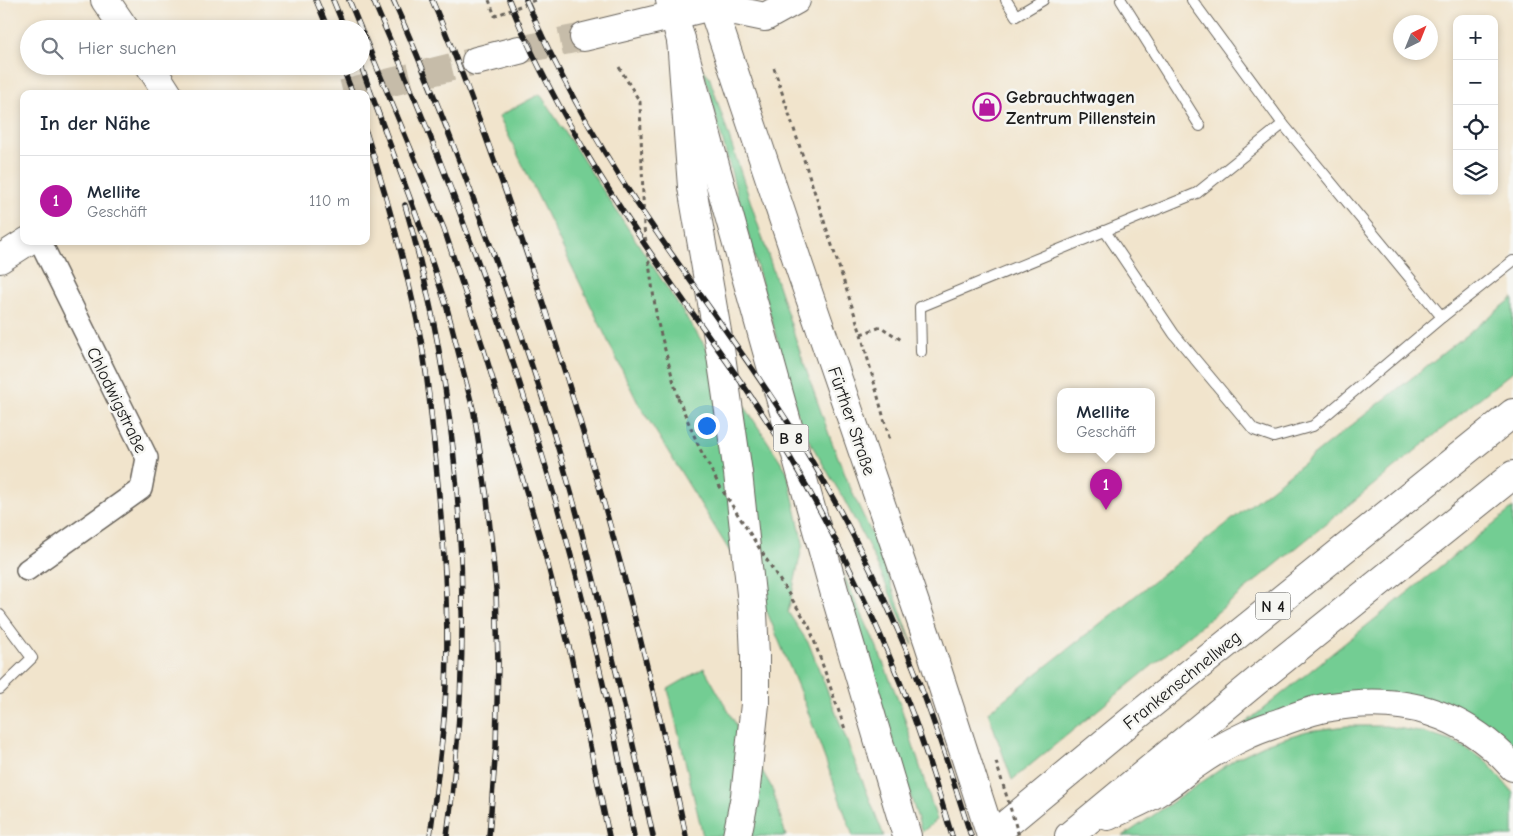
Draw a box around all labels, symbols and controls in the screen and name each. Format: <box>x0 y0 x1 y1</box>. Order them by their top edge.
north arrow <box>1393 15 1438 60</box>
map controls <box>1453 15 1498 195</box>
button: + <box>1453 15 1498 60</box>
search box <box>20 20 370 75</box>
icon: search <box>38 34 66 62</box>
text: Hier suchen <box>78 37 176 59</box>
button: − <box>1453 60 1498 105</box>
place label: Gebrauchtwagen Zentrum Pillenstein <box>1006 87 1156 129</box>
shop icon: Gebrauchtwagen Zentrum Pillenstein <box>972 92 1002 122</box>
button: locate <box>1453 105 1498 150</box>
text: In der Nähe <box>40 111 150 135</box>
button: layers <box>1453 150 1498 195</box>
text: Mellite <box>87 181 140 203</box>
text: 1 <box>53 192 59 210</box>
text: 110 m <box>309 192 350 210</box>
text: Geschäft <box>87 203 147 221</box>
street label: Chlodwigstraße <box>82 344 151 457</box>
street label: Fürther Straße <box>823 364 880 478</box>
popup <box>1057 388 1155 453</box>
text: Mellite <box>1076 401 1130 423</box>
your location <box>694 413 720 439</box>
text: Geschäft <box>1076 423 1136 441</box>
road number: B 8 <box>774 424 808 452</box>
pin: 1 <box>1090 469 1122 510</box>
road number: N 4 <box>1256 592 1290 620</box>
street label: Frankenschnellweg <box>1119 626 1245 734</box>

